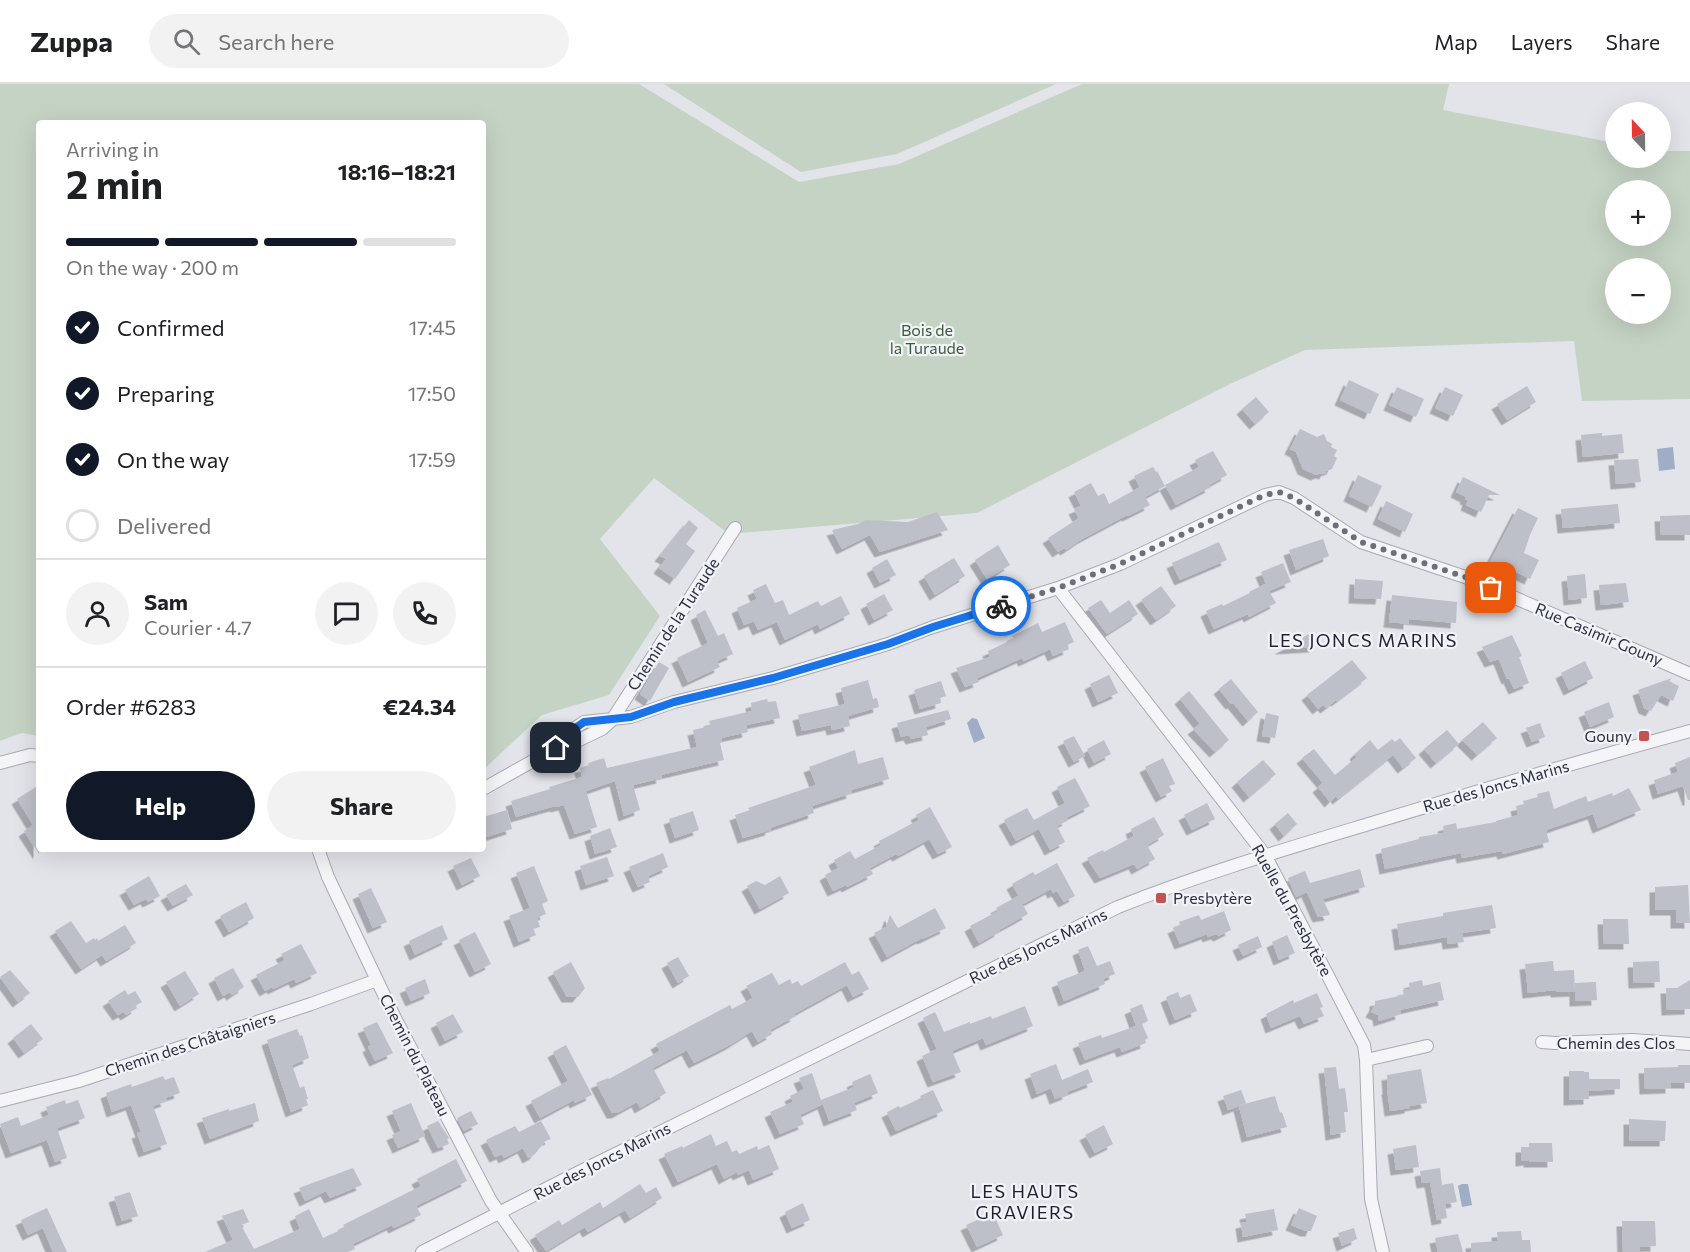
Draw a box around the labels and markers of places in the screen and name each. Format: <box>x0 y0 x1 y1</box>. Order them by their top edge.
pin <box>1465 562 1516 613</box>
pin <box>530 722 581 773</box>
place label: Gouny <box>1585 726 1632 745</box>
marker: Gouny <box>1637 729 1651 743</box>
place label: Presbytère <box>1173 888 1252 907</box>
marker: Presbytère <box>1154 891 1168 905</box>

